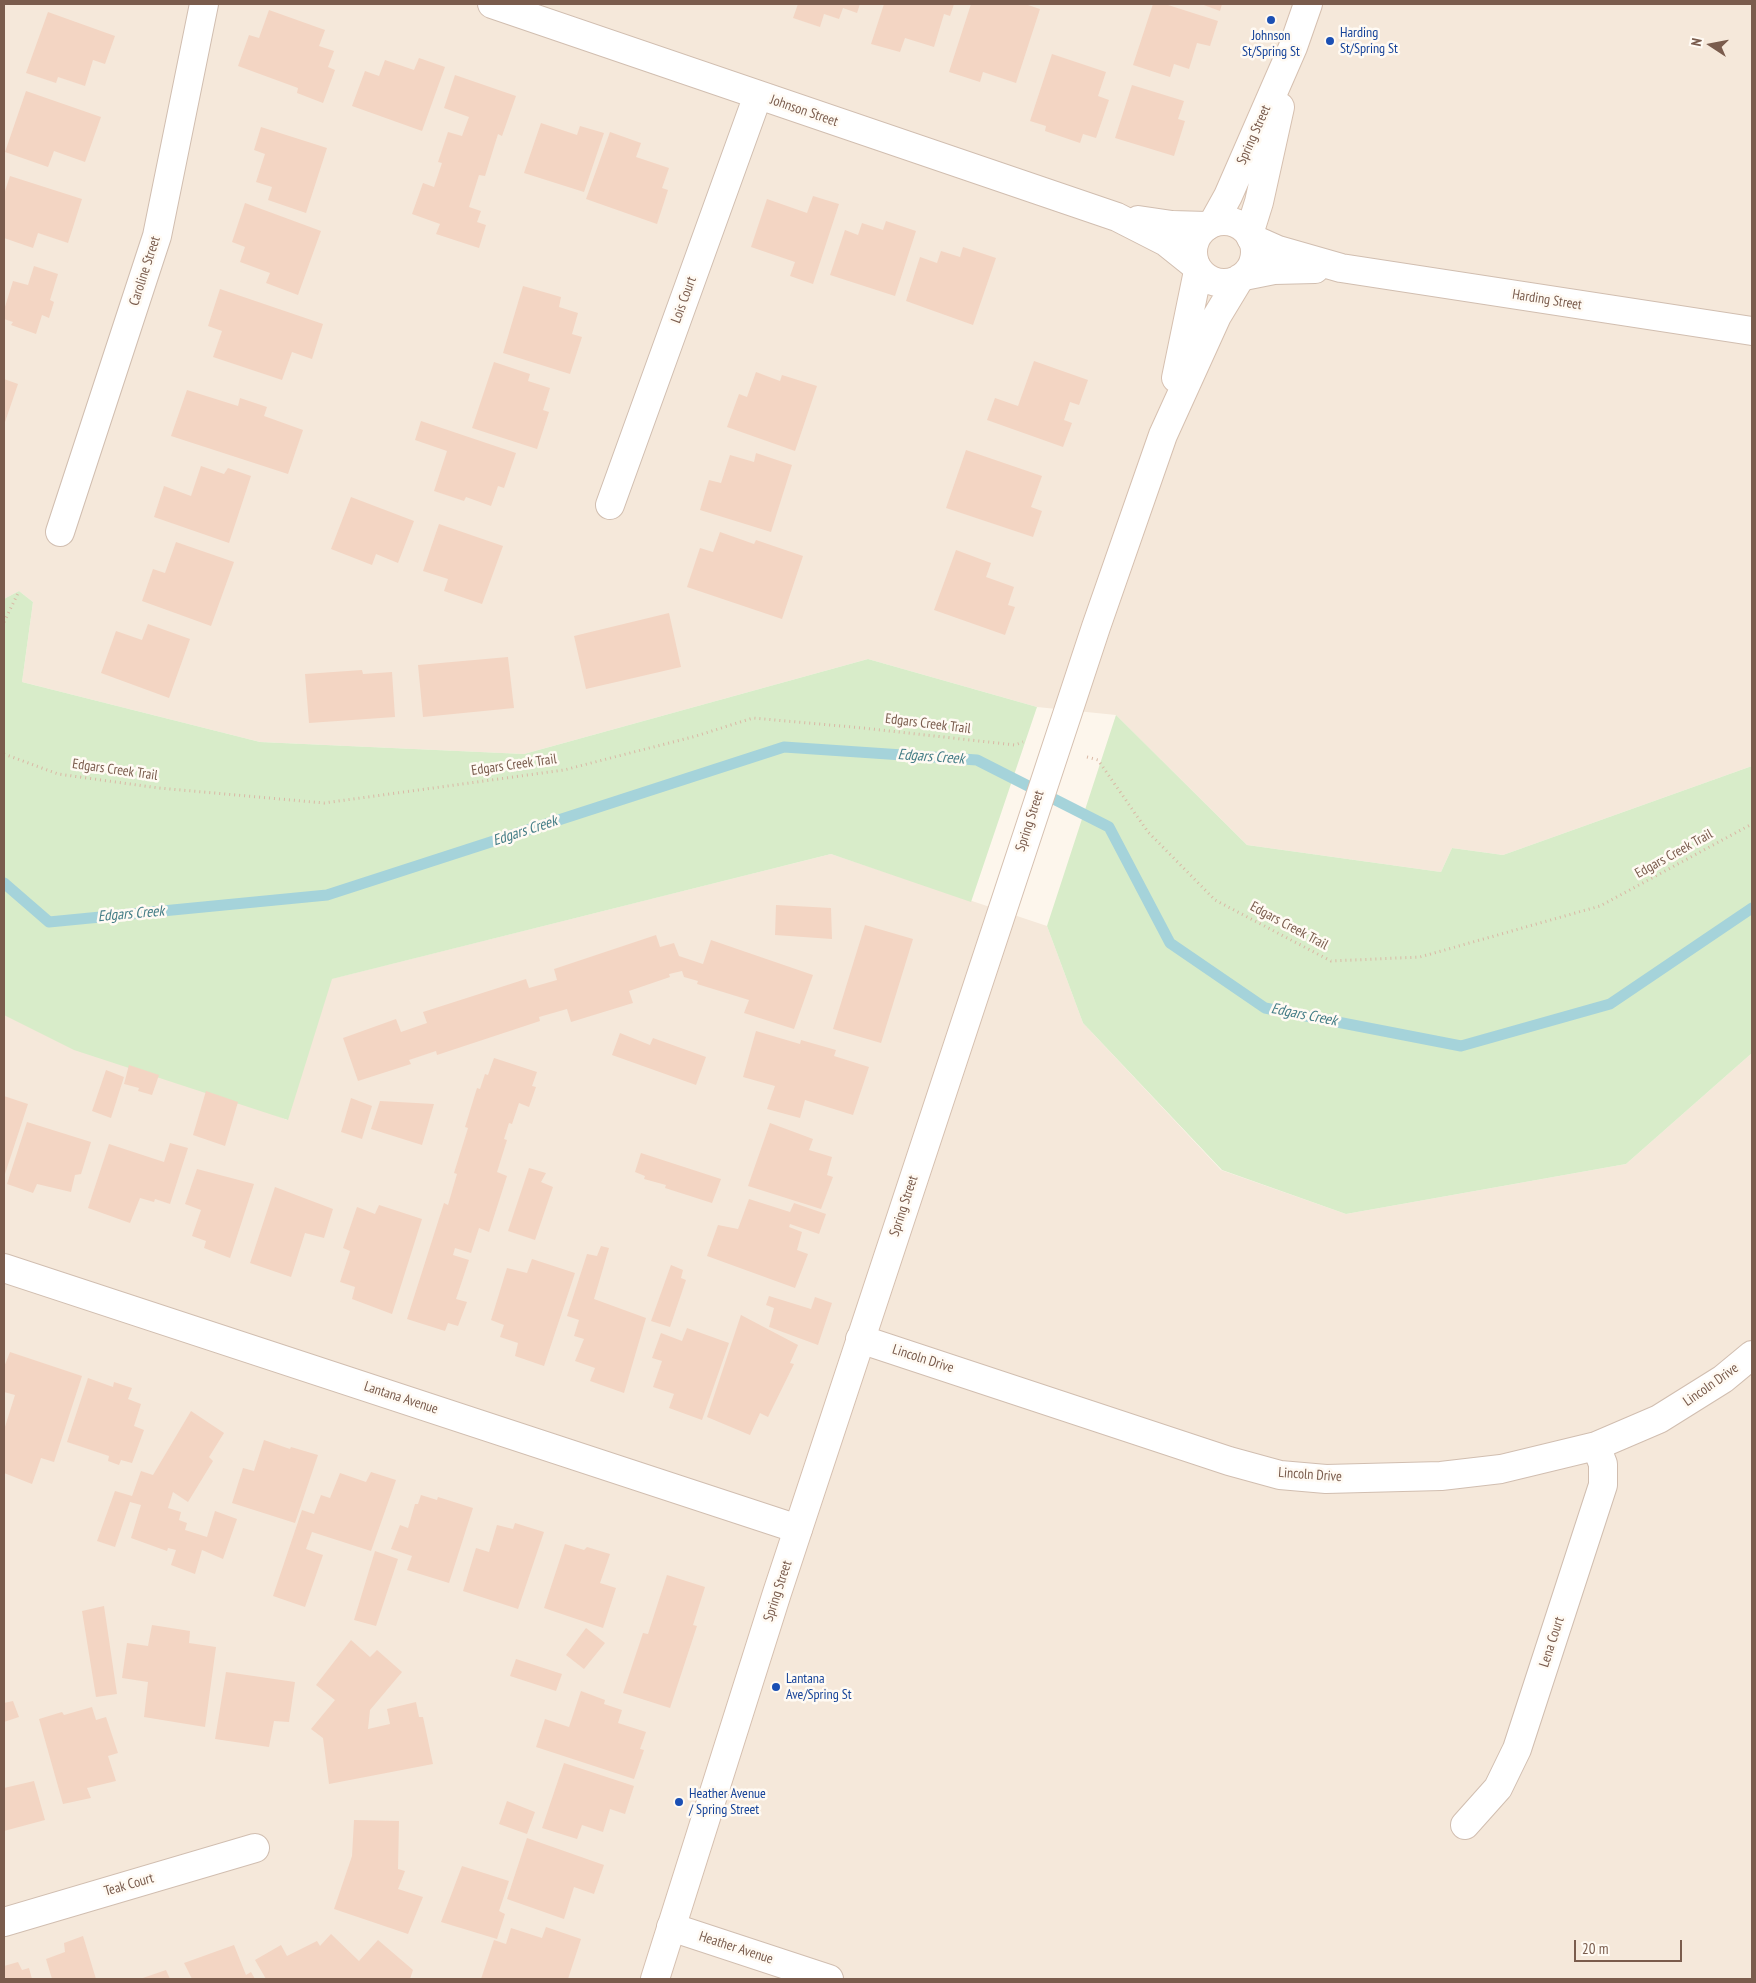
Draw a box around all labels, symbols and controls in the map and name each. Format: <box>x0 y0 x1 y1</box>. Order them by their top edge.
marker: Johnson St/Spring St <box>1265 14 1277 26</box>
north arrow <box>1686 20 1736 70</box>
place label: Harding St/Spring St <box>1340 25 1398 58</box>
place label: Johnson St/Spring St <box>1242 28 1300 60</box>
marker: Harding St/Spring St <box>1324 35 1336 47</box>
text: N <box>1687 37 1706 48</box>
street label: Johnson Street <box>768 92 840 130</box>
street label: Spring Street <box>1233 103 1275 167</box>
street label: Caroline Street <box>126 234 164 308</box>
street label: Lois Court <box>668 275 700 325</box>
street label: Harding Street <box>1511 286 1583 314</box>
street label: Edgars Creek Trail <box>884 710 972 738</box>
water label: Edgars Creek <box>897 746 965 768</box>
street label: Edgars Creek Trail <box>470 751 558 779</box>
street label: Edgars Creek Trail <box>71 756 159 784</box>
street label: Spring Street <box>1012 788 1048 854</box>
water label: Edgars Creek <box>491 812 559 850</box>
street label: Edgars Creek Trail <box>1632 826 1716 882</box>
street label: Edgars Creek Trail <box>1247 898 1331 954</box>
water label: Edgars Creek <box>97 902 165 926</box>
water label: Edgars Creek <box>1270 1000 1338 1030</box>
street label: Spring Street <box>886 1173 922 1239</box>
street label: Lincoln Drive <box>890 1341 956 1377</box>
street label: Lincoln Drive <box>1680 1360 1742 1410</box>
street label: Lantana Avenue <box>362 1378 440 1418</box>
street label: Lincoln Drive <box>1278 1464 1342 1486</box>
street label: Spring Street <box>760 1558 796 1624</box>
street label: Lena Court <box>1536 1615 1568 1669</box>
place label: Lantana Ave/Spring St <box>786 1671 851 1704</box>
marker: Lantana Ave/Spring St <box>770 1681 782 1693</box>
place label: Heather Avenue / Spring Street <box>689 1786 766 1818</box>
marker: Heather Avenue / Spring Street <box>673 1796 685 1808</box>
street label: Teak Court <box>102 1870 156 1900</box>
street label: Heather Avenue <box>697 1928 775 1968</box>
scale bar <box>1576 1930 1684 1962</box>
text: 20 m <box>1582 1939 1608 1958</box>

